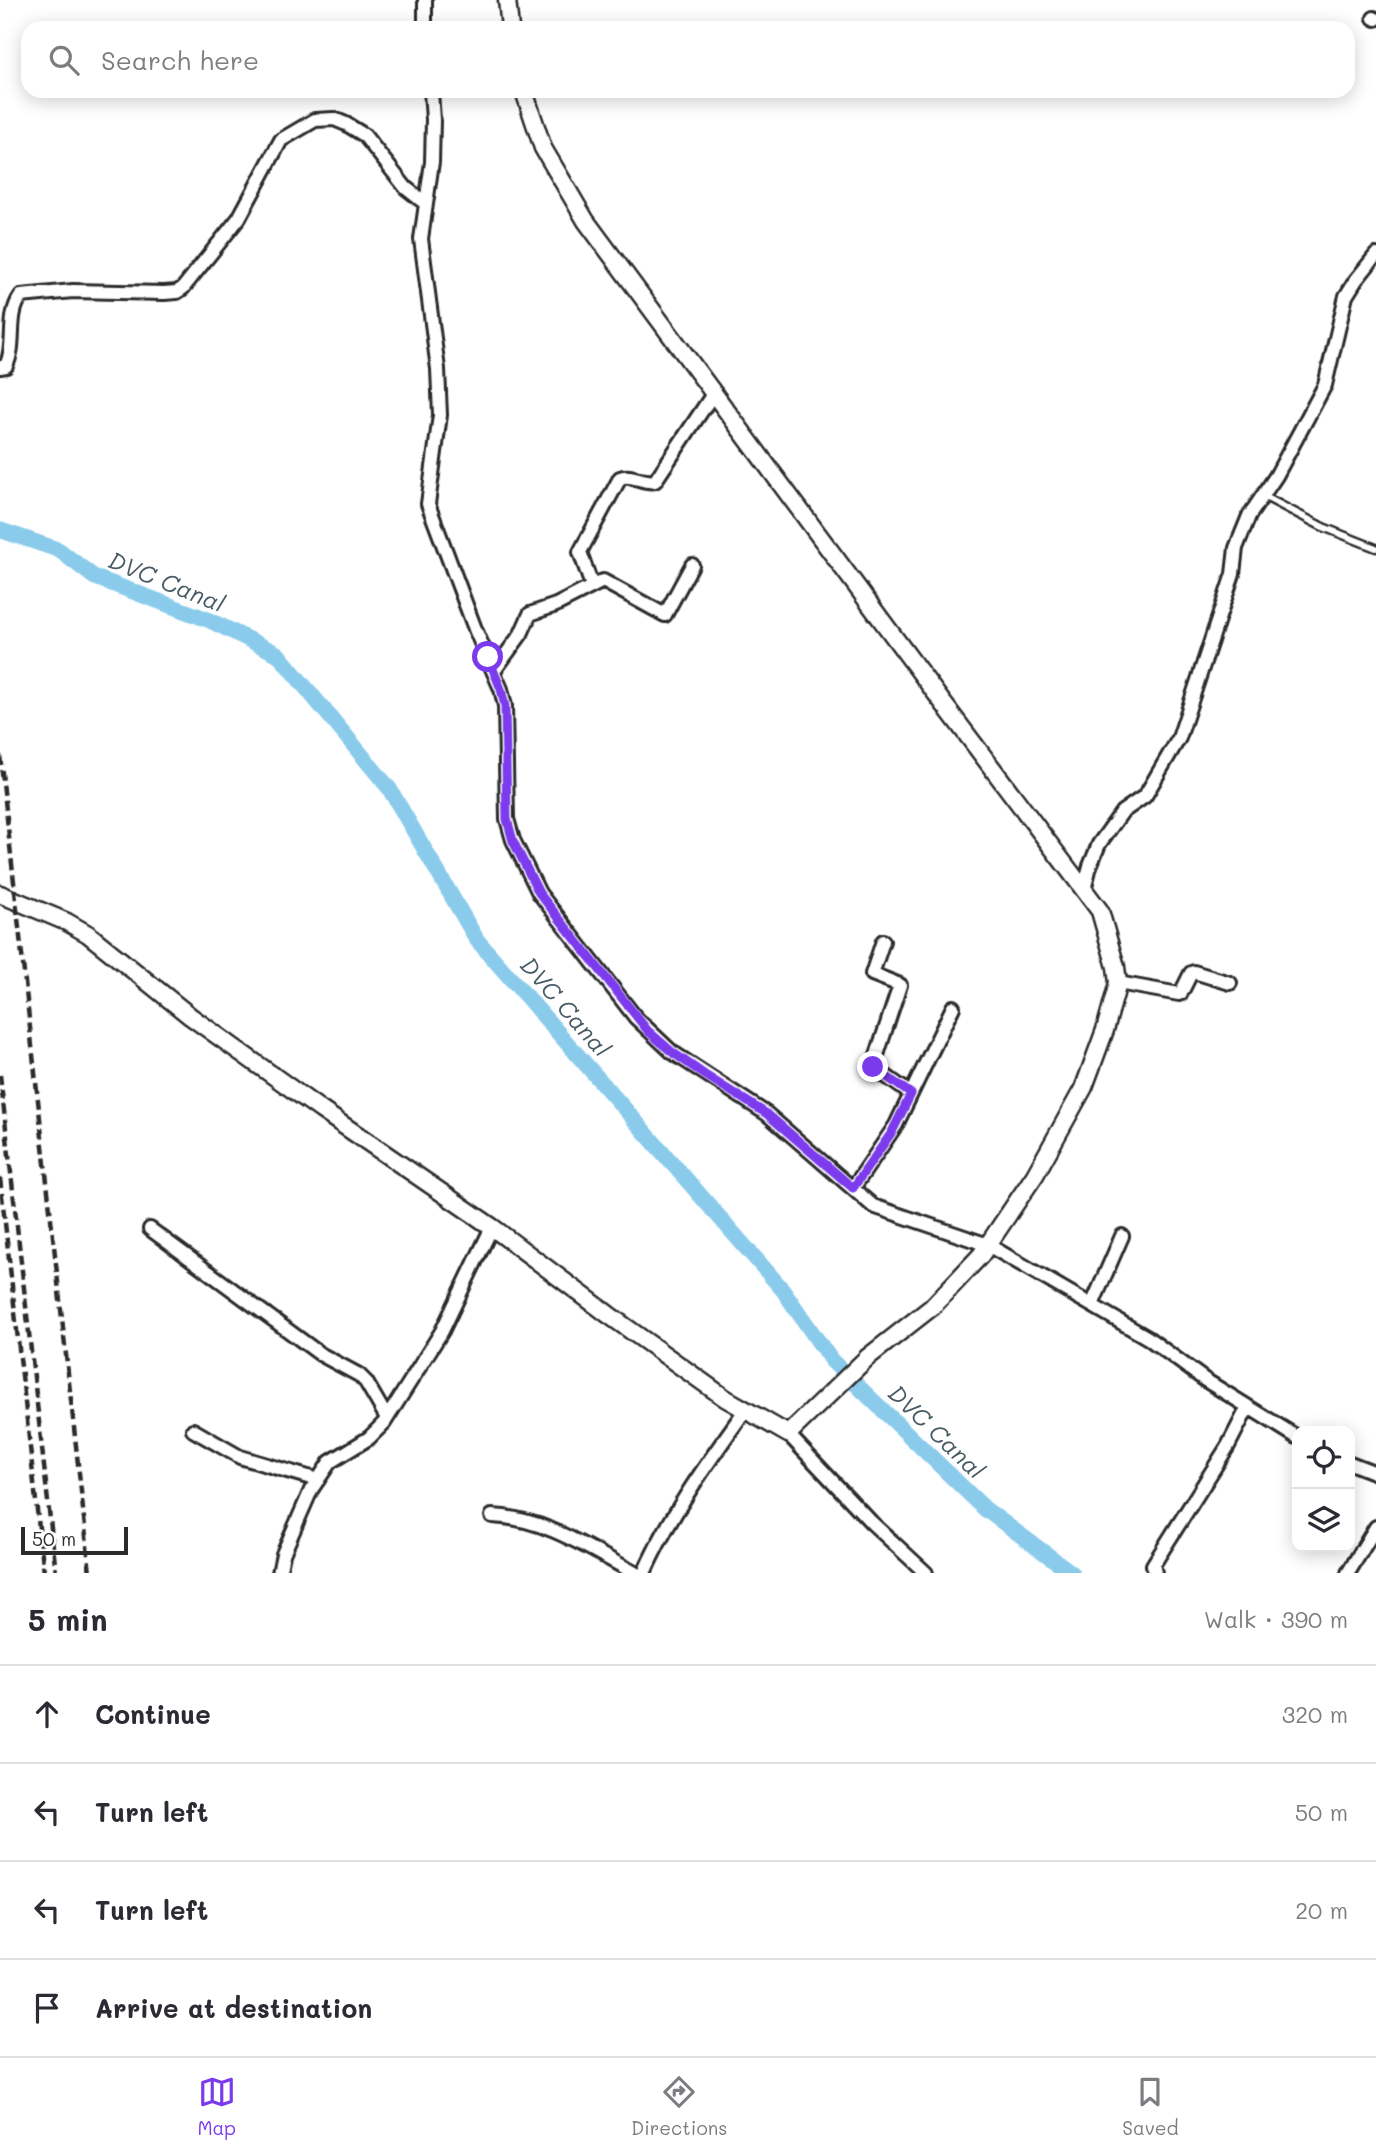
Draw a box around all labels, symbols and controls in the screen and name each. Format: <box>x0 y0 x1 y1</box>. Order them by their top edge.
search box <box>21 21 1355 98</box>
icon: search <box>45 41 83 79</box>
text: Search here <box>101 43 259 77</box>
water label: DVC Canal <box>104 544 230 618</box>
route start <box>472 641 503 672</box>
water label: DVC Canal <box>514 950 618 1062</box>
route end <box>857 1051 888 1082</box>
water label: DVC Canal <box>882 1377 992 1485</box>
map controls <box>1292 1426 1355 1552</box>
button: locate <box>1292 1426 1355 1489</box>
button: layers <box>1292 1489 1355 1552</box>
scale bar <box>21 1524 128 1556</box>
text: 50 m <box>32 1526 76 1551</box>
text: 5 min <box>28 1599 108 1639</box>
text: Walk · 390 m <box>1204 1604 1348 1634</box>
icon: ahead <box>28 1695 66 1733</box>
text: Continue <box>95 1697 211 1731</box>
text: 320 m <box>1282 1699 1348 1729</box>
icon: left <box>28 1793 66 1831</box>
text: Turn left <box>95 1795 208 1829</box>
text: 50 m <box>1295 1797 1348 1827</box>
icon: left <box>28 1891 66 1929</box>
text: Turn left <box>95 1893 208 1927</box>
text: 20 m <box>1295 1895 1348 1925</box>
icon: arrive <box>28 1989 66 2027</box>
text: Arrive at destination <box>95 1991 372 2025</box>
tab: Map <box>197 2073 236 2140</box>
tab: Directions <box>631 2073 727 2140</box>
tab: Saved <box>1122 2073 1179 2140</box>

